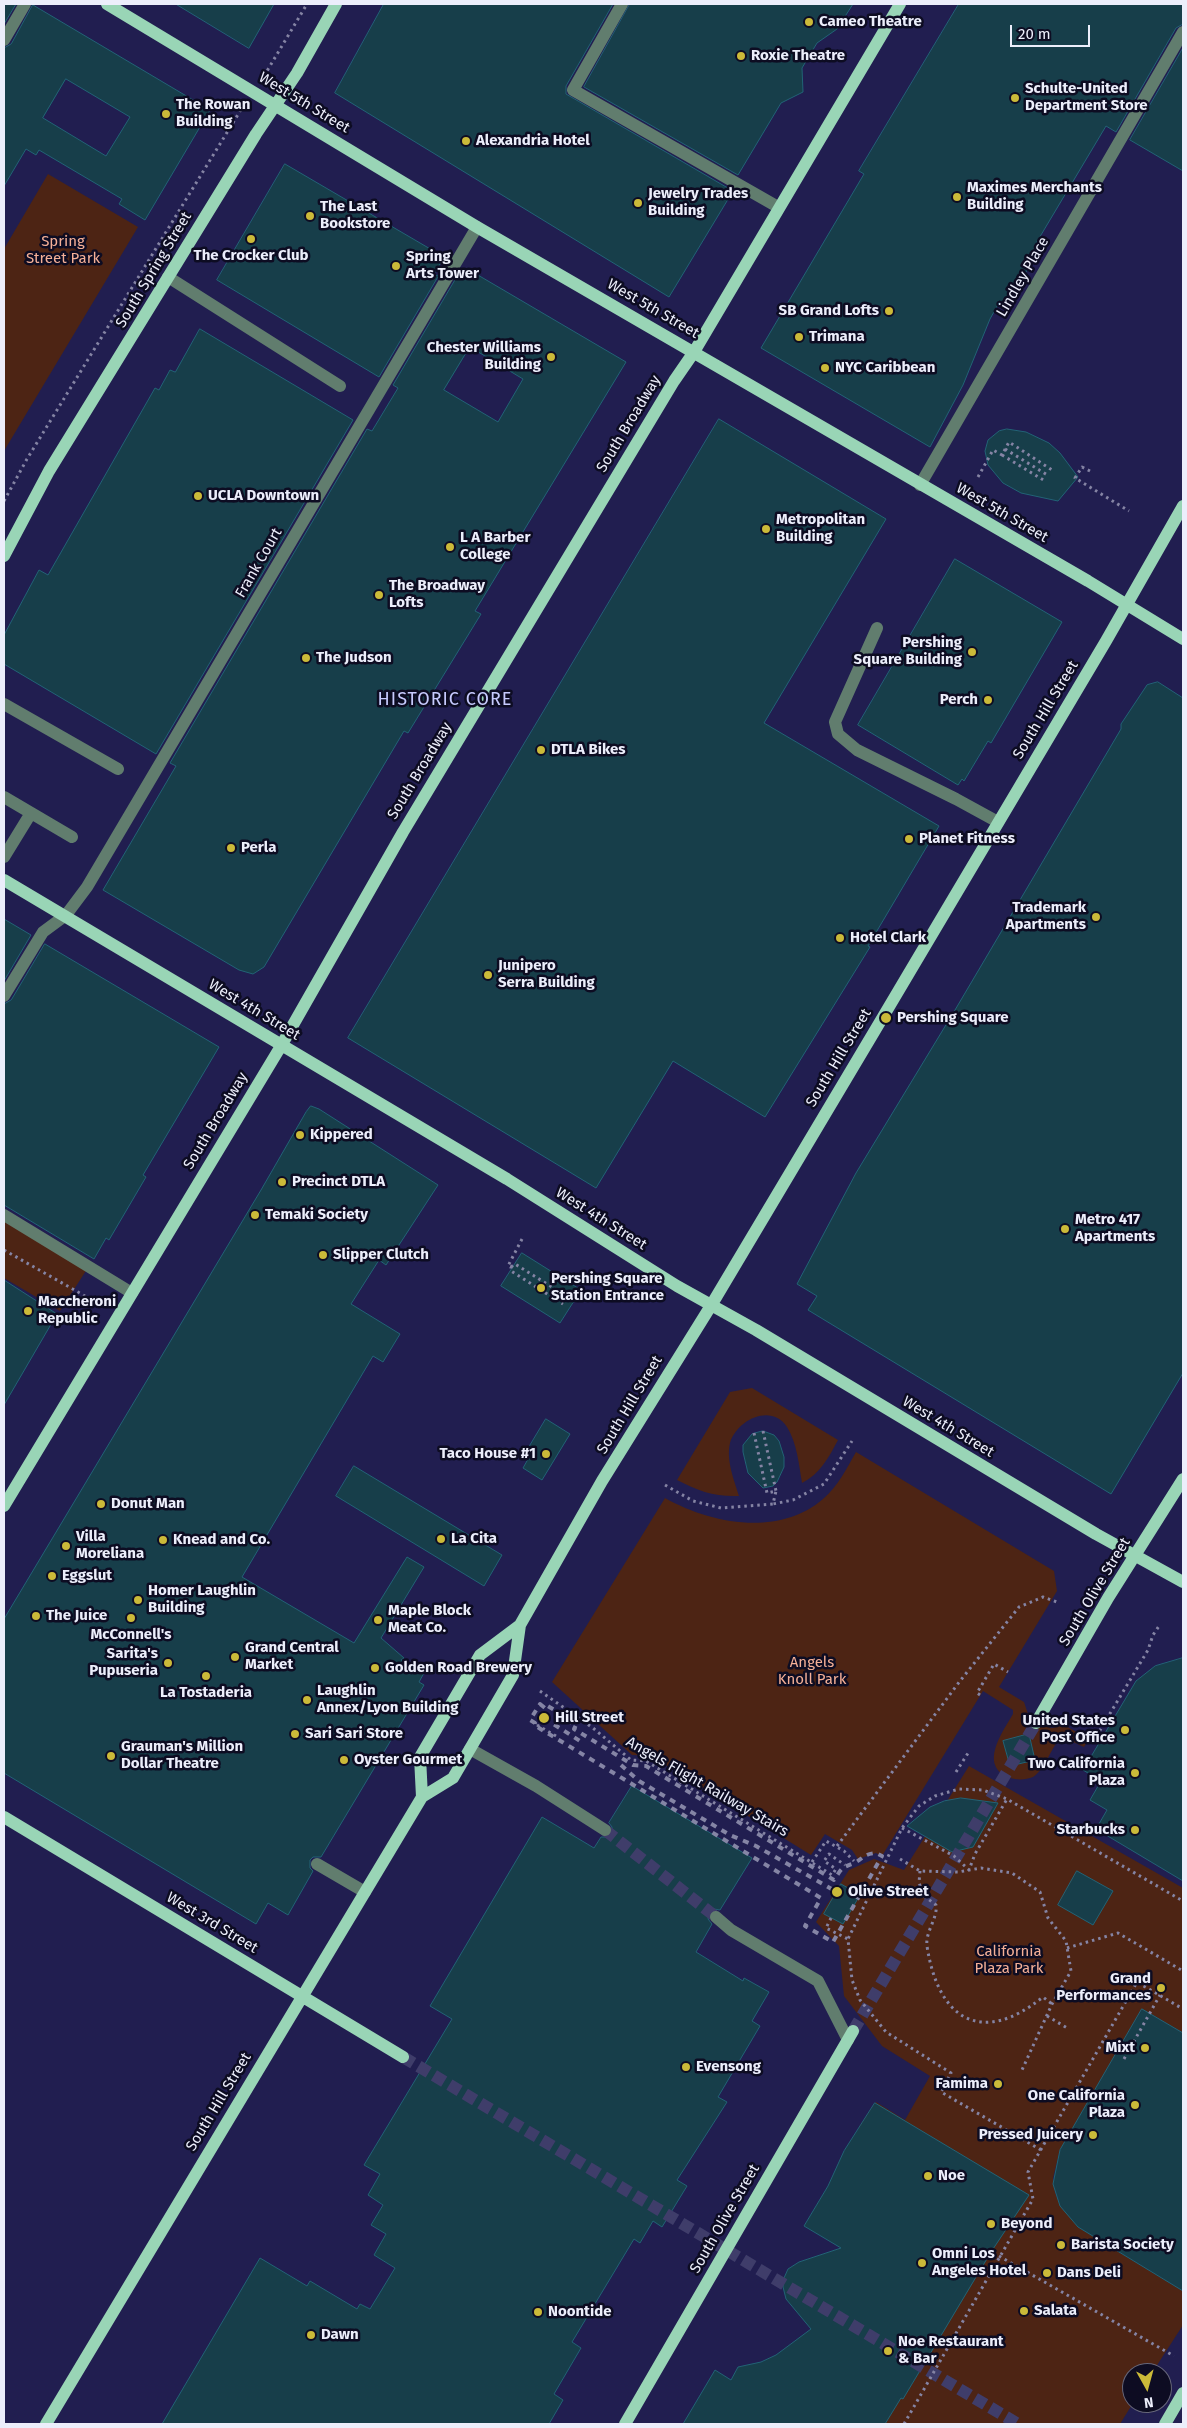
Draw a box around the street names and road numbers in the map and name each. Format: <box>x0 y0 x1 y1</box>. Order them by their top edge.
street label: West 5th Street <box>255 69 353 137</box>
street label: South Spring Street <box>112 209 196 331</box>
street label: Lindley Place <box>993 234 1053 320</box>
street label: West 5th Street <box>604 275 702 343</box>
street label: South Broadway <box>593 372 665 476</box>
street label: West 5th Street <box>953 479 1051 547</box>
street label: Frank Court <box>232 525 286 601</box>
street label: South Hill Street <box>1010 657 1082 763</box>
street label: South Broadway <box>384 719 456 823</box>
street label: West 4th Street <box>205 976 303 1044</box>
street label: South Hill Street <box>803 1005 875 1111</box>
street label: South Broadway <box>180 1069 252 1173</box>
street label: West 4th Street <box>552 1184 650 1254</box>
street label: South Hill Street <box>594 1352 666 1458</box>
street label: West 4th Street <box>899 1393 997 1461</box>
street label: South Olive Street <box>1056 1535 1134 1649</box>
street label: Angels Flight Railway Stairs <box>623 1733 791 1841</box>
street label: West 3rd Street <box>163 1889 261 1957</box>
street label: South Hill Street <box>183 2049 255 2155</box>
street label: South Olive Street <box>686 2161 764 2277</box>

